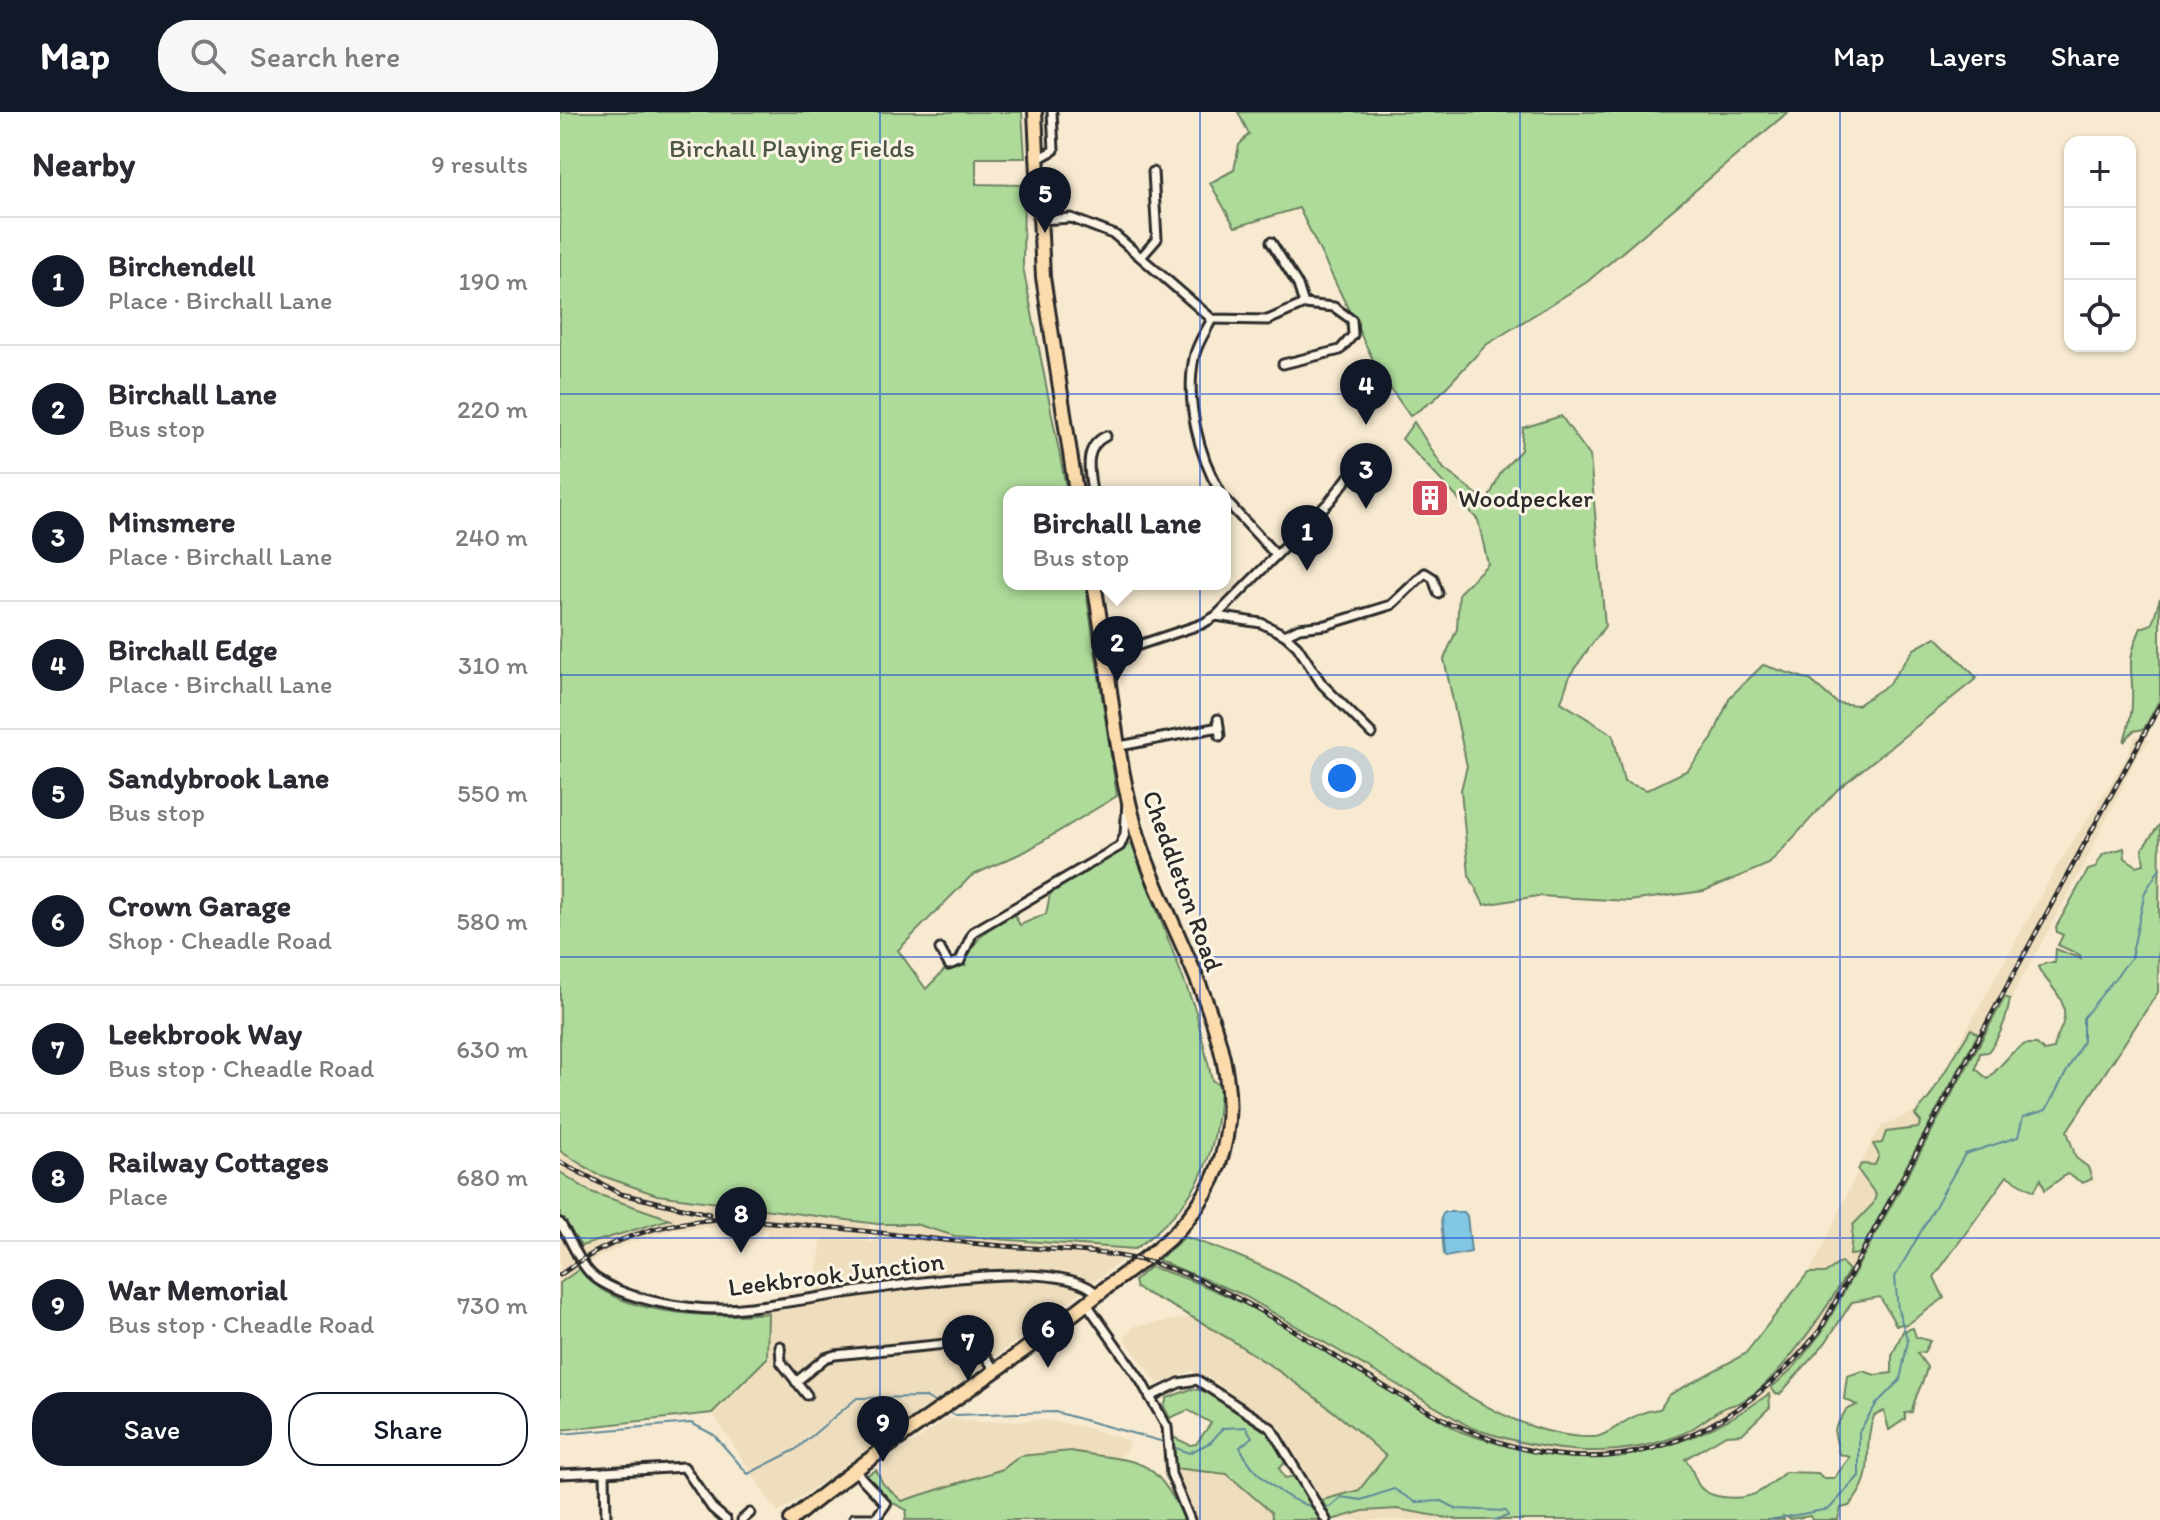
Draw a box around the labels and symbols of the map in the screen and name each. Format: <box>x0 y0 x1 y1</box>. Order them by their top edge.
park label: Birchall Playing Fields <box>669 132 915 164</box>
pin: 5 <box>1019 167 1071 233</box>
pin: 4 <box>1340 359 1392 425</box>
pin: 3 <box>1340 443 1392 509</box>
building icon: Woodpecker <box>1409 477 1451 519</box>
place label: Woodpecker <box>1458 482 1593 514</box>
pin: 1 <box>1281 505 1333 571</box>
pin: 2 <box>1091 616 1143 682</box>
your location <box>1322 758 1362 798</box>
street label: Cheddleton Road <box>1135 786 1231 977</box>
pin: 8 <box>715 1187 767 1253</box>
street label: Leekbrook Junction <box>726 1245 946 1303</box>
pin: 6 <box>1022 1302 1074 1368</box>
pin: 7 <box>942 1315 994 1381</box>
pin: 9 <box>857 1396 909 1462</box>

